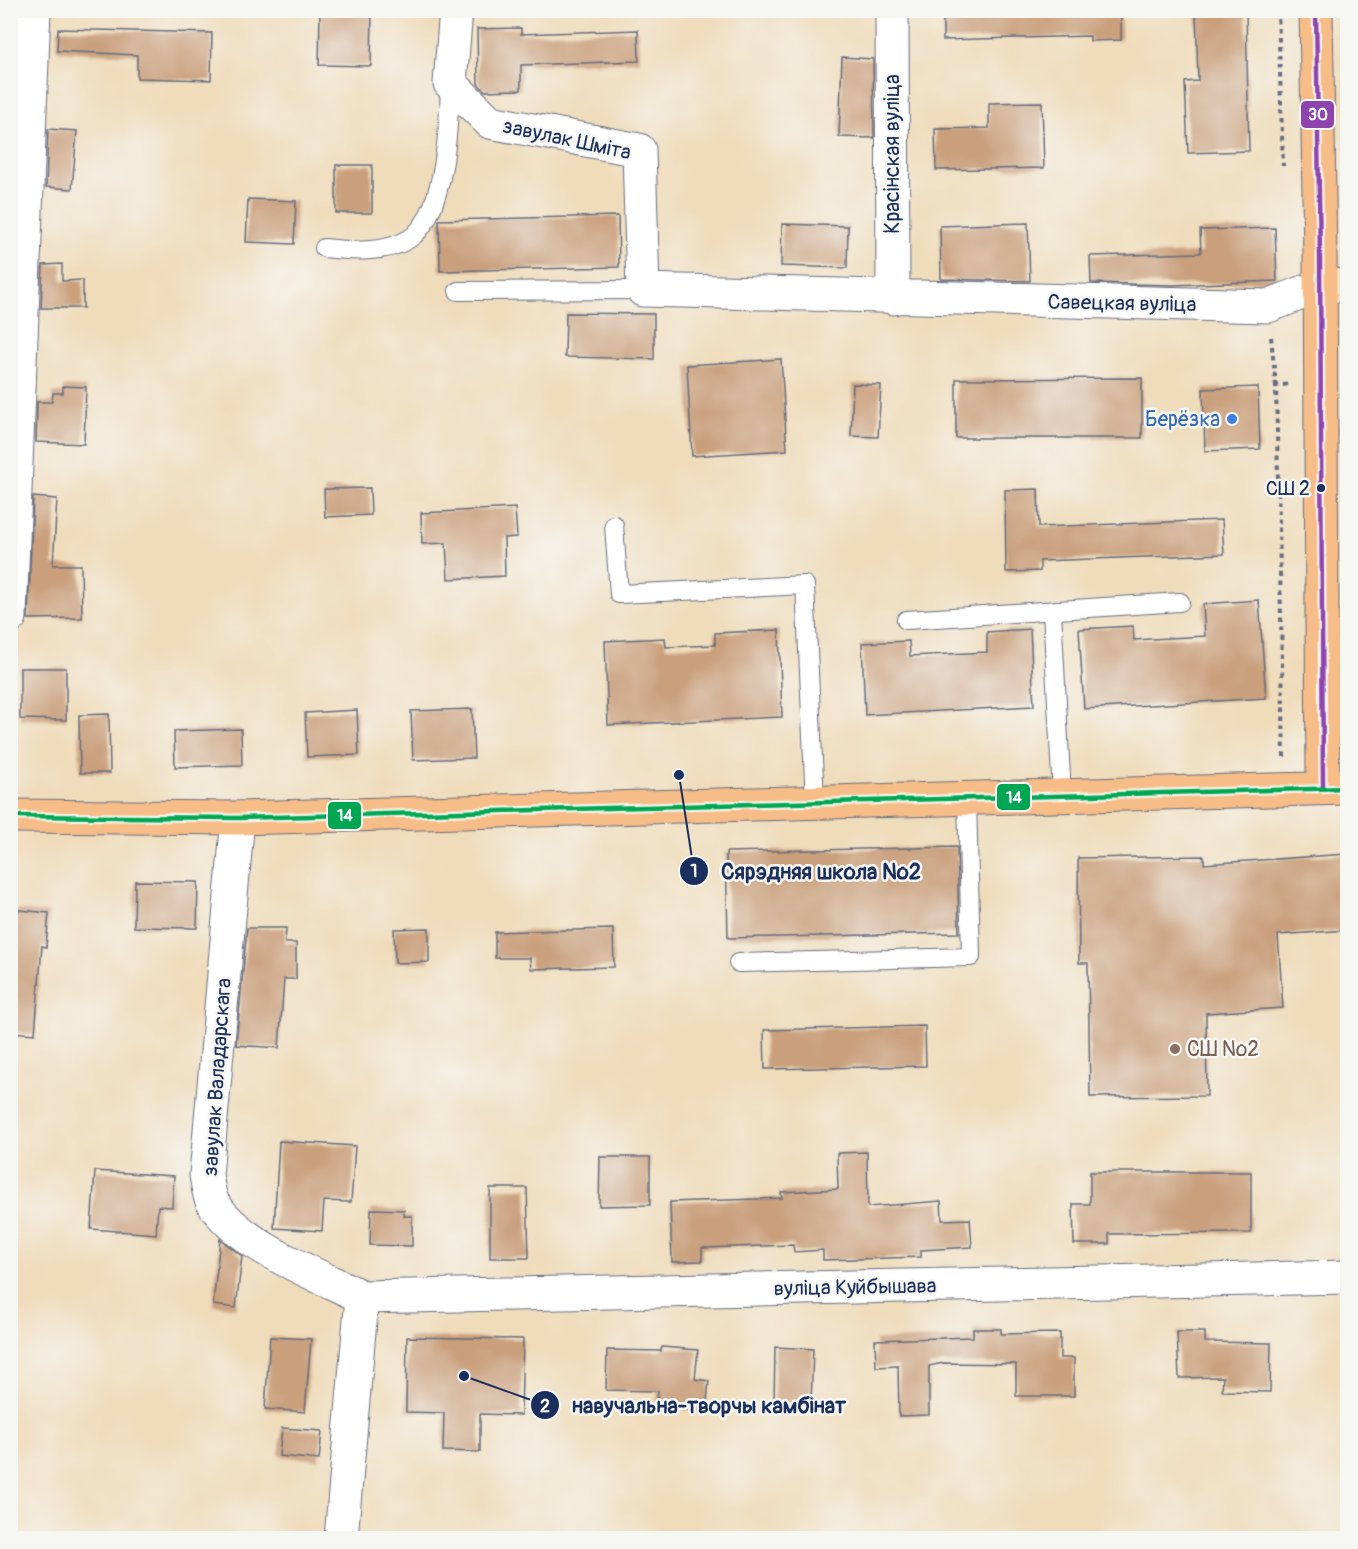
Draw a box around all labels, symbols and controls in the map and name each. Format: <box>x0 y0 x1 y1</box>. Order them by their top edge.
street label: Красінская вуліца <box>879 74 906 234</box>
line badge: 30 <box>1300 100 1335 129</box>
text: 30 <box>1308 105 1328 125</box>
street label: завулак Шміта <box>500 113 633 166</box>
street label: Савецкая вуліца <box>1047 289 1197 318</box>
place label: Берёзка <box>1145 406 1220 433</box>
marker: Берёзка <box>1225 412 1239 426</box>
place label: СШ 2 <box>1266 476 1310 501</box>
marker: СШ 2 <box>1315 482 1327 494</box>
line badge: 14 <box>996 783 1031 811</box>
text: 14 <box>1006 788 1022 808</box>
line badge: 14 <box>327 801 362 830</box>
text: 14 <box>337 806 353 826</box>
callout: Сярэдняя школа №2 <box>679 851 933 891</box>
text: Сярэдняя школа №2 <box>721 858 921 886</box>
text: 1 <box>690 860 698 883</box>
street label: завулак Валадарскага <box>197 977 238 1177</box>
place label: СШ №2 <box>1187 1036 1259 1063</box>
marker: СШ №2 <box>1168 1042 1182 1056</box>
street label: вуліца Куйбышава <box>773 1273 937 1302</box>
callout: навучальна-творчы камбінат <box>530 1385 858 1425</box>
text: навучальна-творчы камбінат <box>572 1392 847 1420</box>
text: 2 <box>540 1395 550 1418</box>

